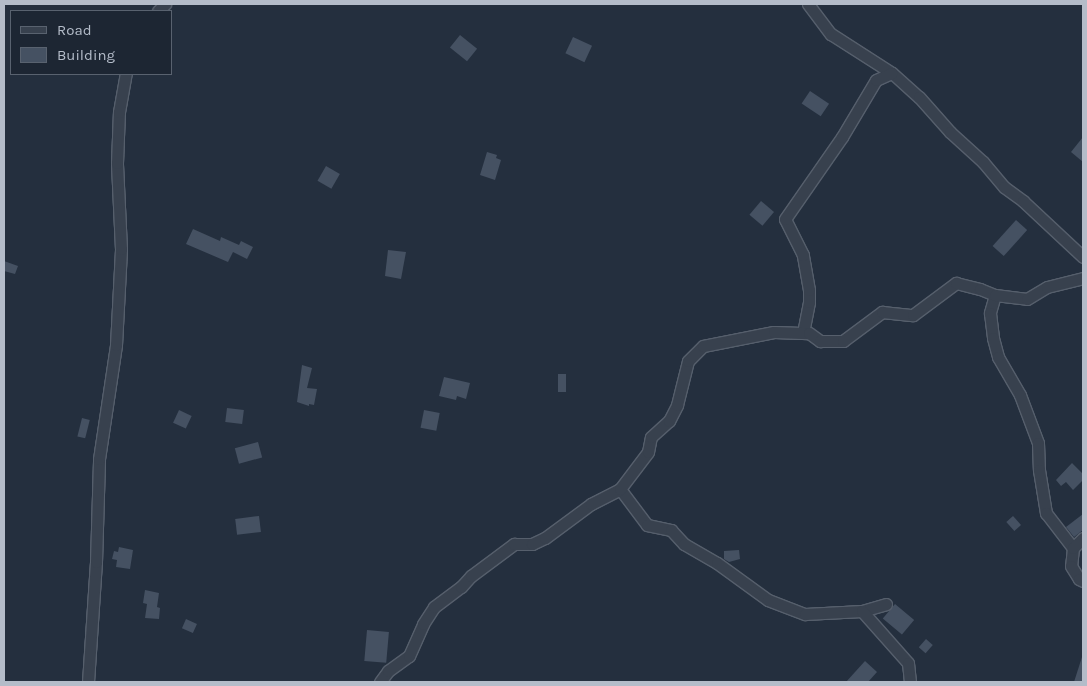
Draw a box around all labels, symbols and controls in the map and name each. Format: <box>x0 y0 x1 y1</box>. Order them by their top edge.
legend <box>10 10 172 75</box>
text: Road <box>57 21 92 39</box>
text: Building <box>57 46 115 64</box>

